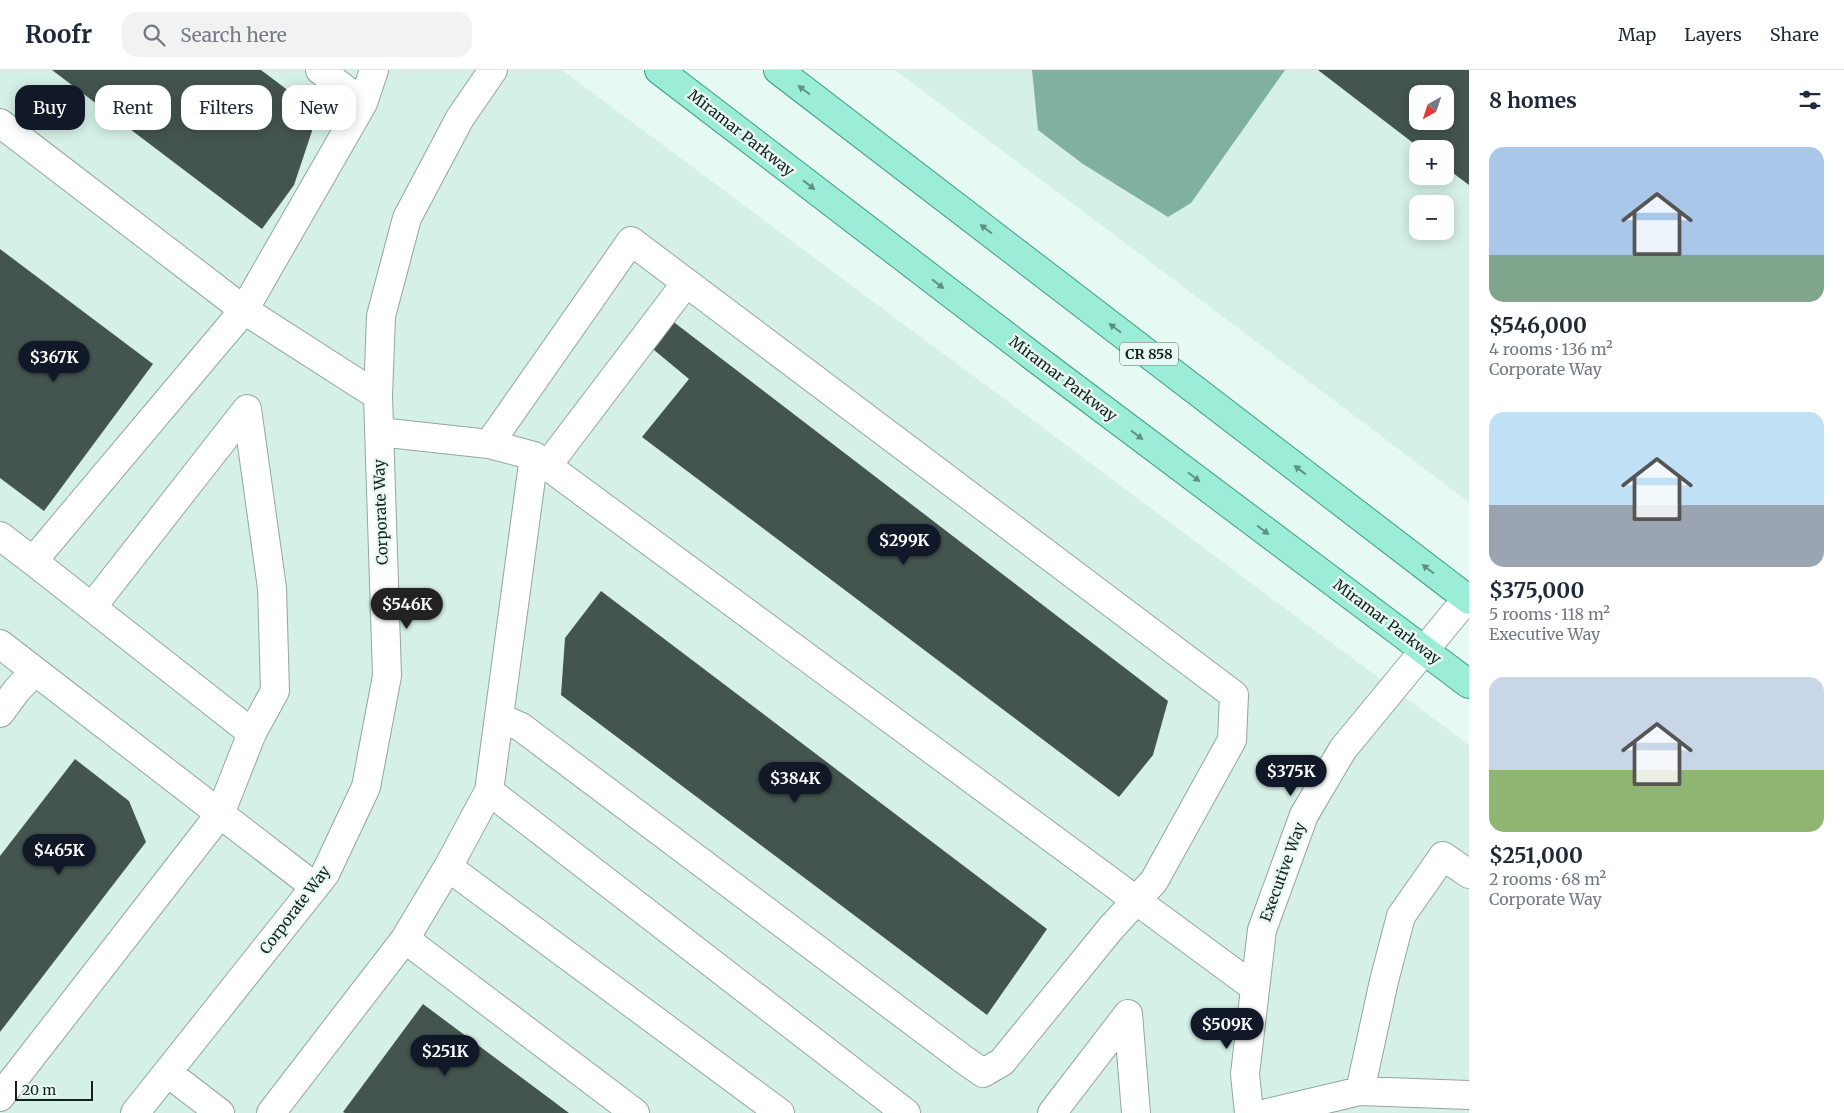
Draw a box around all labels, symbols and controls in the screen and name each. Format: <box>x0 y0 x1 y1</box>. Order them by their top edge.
search box <box>122 12 472 57</box>
text: Roofr <box>25 19 92 50</box>
icon: search <box>140 21 168 49</box>
text: Search here <box>180 23 287 47</box>
text: Map <box>1618 23 1656 46</box>
text: Layers <box>1684 23 1742 46</box>
text: Share <box>1770 23 1819 46</box>
chip: Buy <box>15 85 85 130</box>
chip: Rent <box>95 85 171 130</box>
chip: Filters <box>181 85 272 130</box>
chip: New <box>282 85 356 130</box>
street label: Miramar Parkway <box>684 85 799 180</box>
one-way arrow <box>797 85 811 95</box>
north arrow <box>1409 85 1454 130</box>
map controls <box>1409 85 1454 240</box>
icon: filters <box>1796 86 1824 114</box>
text: 8 homes <box>1489 87 1577 114</box>
button: + <box>1409 140 1454 185</box>
icon: home <box>1612 179 1702 269</box>
one-way arrow <box>802 180 816 190</box>
button: − <box>1409 195 1454 240</box>
one-way arrow <box>980 224 993 235</box>
one-way arrow <box>931 279 945 289</box>
text: $546,000 <box>1489 312 1587 339</box>
one-way arrow <box>1109 323 1122 334</box>
street label: Miramar Parkway <box>1006 332 1121 425</box>
text: 4 rooms · 136 m² <box>1489 339 1613 359</box>
pin: $367K <box>19 340 89 383</box>
road number: CR 858 <box>1120 342 1178 366</box>
text: $367K <box>30 347 79 367</box>
text: Corporate Way <box>1489 359 1602 379</box>
one-way arrow <box>1130 429 1143 440</box>
icon: home <box>1612 444 1702 534</box>
street label: Corporate Way <box>369 459 392 565</box>
one-way arrow <box>1293 464 1306 475</box>
one-way arrow <box>1187 472 1200 483</box>
pin: $299K <box>869 524 939 566</box>
one-way arrow <box>1256 524 1269 535</box>
text: $299K <box>879 530 929 550</box>
one-way arrow <box>1422 563 1435 574</box>
street label: Miramar Parkway <box>1330 575 1445 668</box>
text: $375,000 <box>1489 577 1584 604</box>
pin: $546K <box>372 588 442 630</box>
text: $546K <box>382 594 432 614</box>
text: 5 rooms · 118 m² <box>1489 604 1610 624</box>
text: Executive Way <box>1489 624 1600 644</box>
icon: home <box>1612 709 1702 799</box>
pin: $375K <box>1256 754 1326 797</box>
text: $375K <box>1267 761 1315 781</box>
pin: $384K <box>760 762 830 804</box>
text: $384K <box>770 768 820 788</box>
street label: Executive Way <box>1256 819 1309 924</box>
pin: $465K <box>24 834 94 876</box>
text: $465K <box>34 840 84 860</box>
text: $251,000 <box>1489 842 1583 869</box>
street label: Corporate Way <box>255 862 334 958</box>
text: 2 rooms · 68 m² <box>1489 869 1606 889</box>
text: Corporate Way <box>1489 889 1602 909</box>
pin: $509K <box>1192 1008 1262 1050</box>
text: $509K <box>1202 1014 1252 1034</box>
pin: $251K <box>410 1034 480 1077</box>
text: $251K <box>421 1041 469 1061</box>
scale bar <box>15 1078 92 1101</box>
text: 20 m <box>22 1081 56 1099</box>

